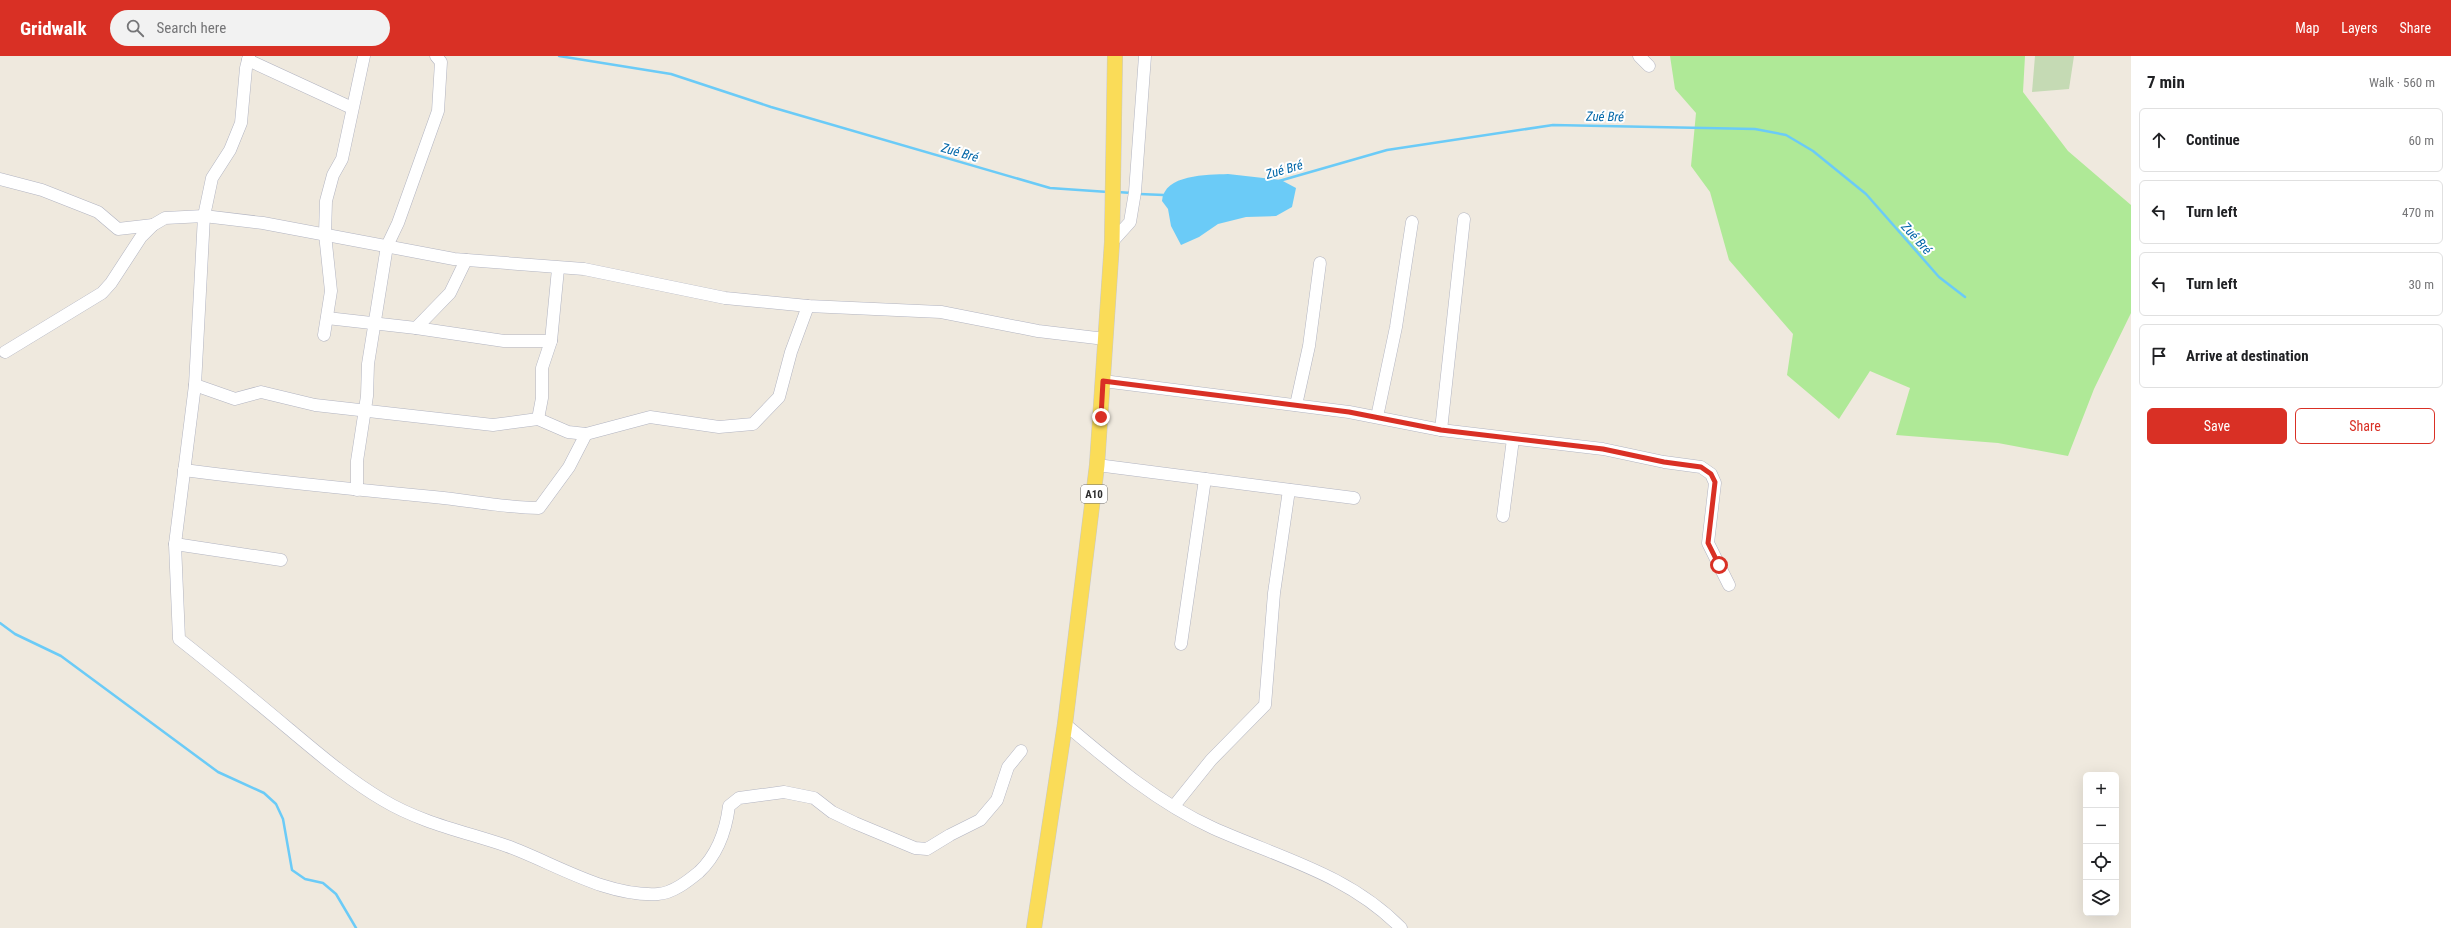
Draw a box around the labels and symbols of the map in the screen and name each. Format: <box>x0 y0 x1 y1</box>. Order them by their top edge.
water label: Zué Bré <box>1585 109 1624 124</box>
water label: Zué Bré <box>939 140 980 165</box>
water label: Zué Bré <box>1263 157 1305 182</box>
water label: Zué Bré <box>1898 218 1935 258</box>
route end <box>1092 408 1110 426</box>
road number: A10 <box>1081 485 1107 503</box>
route start <box>1710 556 1728 574</box>

